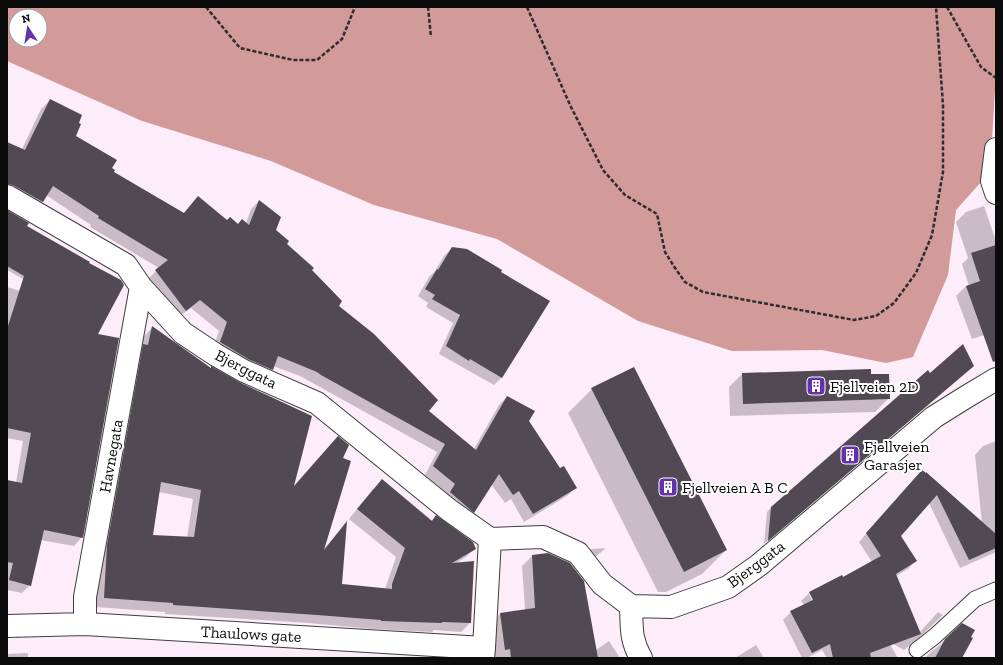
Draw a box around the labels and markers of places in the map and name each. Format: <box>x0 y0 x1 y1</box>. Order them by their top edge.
building icon: Fjellveien 2D <box>805 375 827 397</box>
place label: Fjellveien 2D <box>830 377 919 396</box>
place label: Fjellveien Garasjer <box>864 437 930 474</box>
building icon: Fjellveien Garasjer <box>839 444 861 466</box>
building icon: Fjellveien A B C <box>657 476 679 498</box>
place label: Fjellveien A B C <box>682 478 788 497</box>

